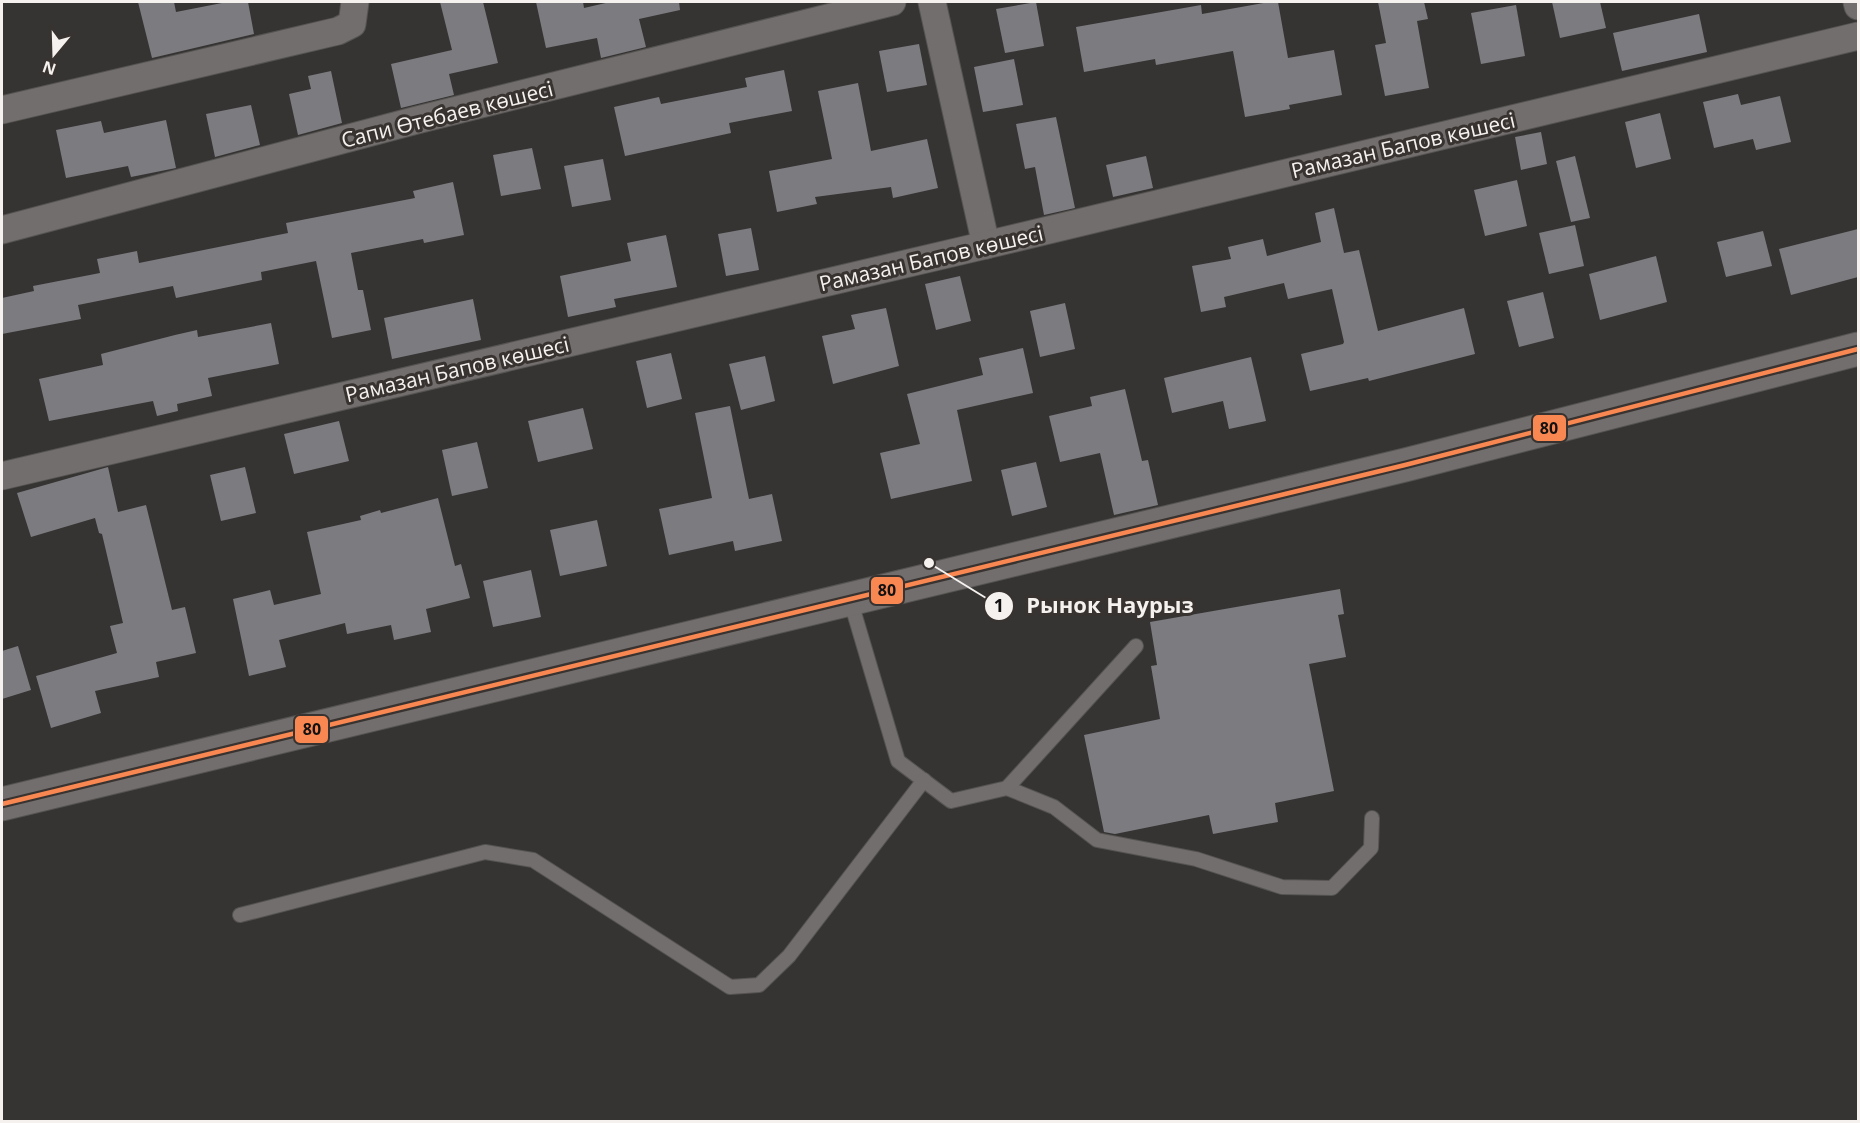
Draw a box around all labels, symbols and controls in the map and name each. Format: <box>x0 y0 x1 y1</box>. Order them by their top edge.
north arrow <box>24 24 84 84</box>
text: N <box>39 56 59 81</box>
street label: Сапи Өтебаев көшесі <box>338 74 556 154</box>
street label: Рамазан Бапов көшесі <box>1288 106 1518 184</box>
street label: Рамазан Бапов көшесі <box>816 219 1046 297</box>
street label: Рамазан Бапов көшесі <box>342 330 572 408</box>
line badge: 80 <box>1532 414 1567 442</box>
text: 80 <box>1540 417 1558 439</box>
line badge: 80 <box>870 576 904 605</box>
text: 80 <box>878 579 896 601</box>
callout: Рынок Наурыз <box>984 586 1206 626</box>
text: Рынок Наурыз <box>1026 589 1194 619</box>
text: 1 <box>994 593 1004 617</box>
line badge: 80 <box>294 715 329 744</box>
text: 80 <box>303 718 321 740</box>

